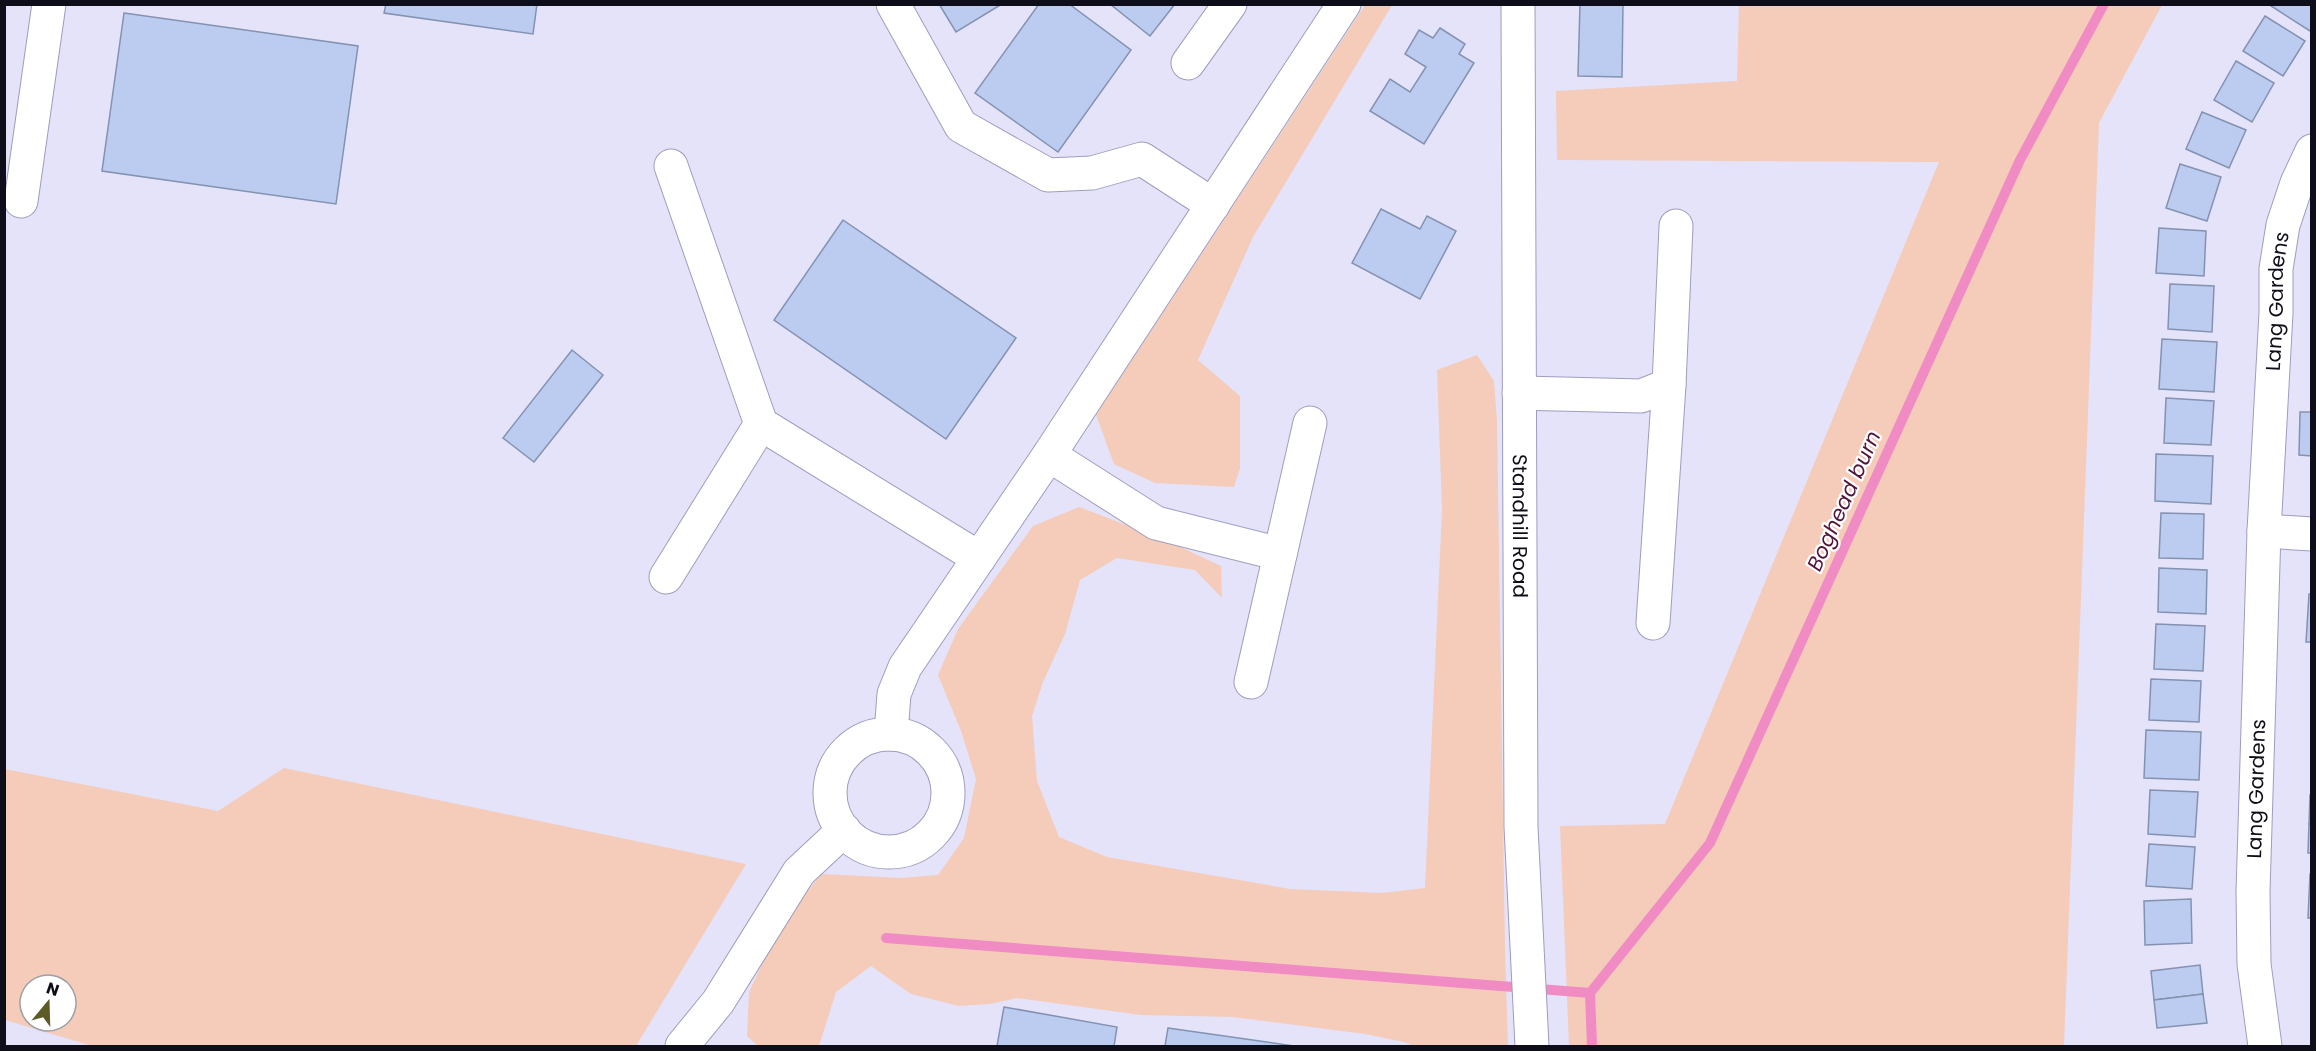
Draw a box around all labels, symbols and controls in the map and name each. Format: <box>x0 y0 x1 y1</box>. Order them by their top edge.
street label: Lang Gardens <box>2259 230 2296 372</box>
water label: Boghead burn <box>1800 426 1887 575</box>
street label: Standhill Road <box>1506 454 1534 598</box>
street label: Lang Gardens <box>2240 719 2272 859</box>
north arrow <box>18 973 78 1033</box>
text: N <box>43 976 62 1002</box>

